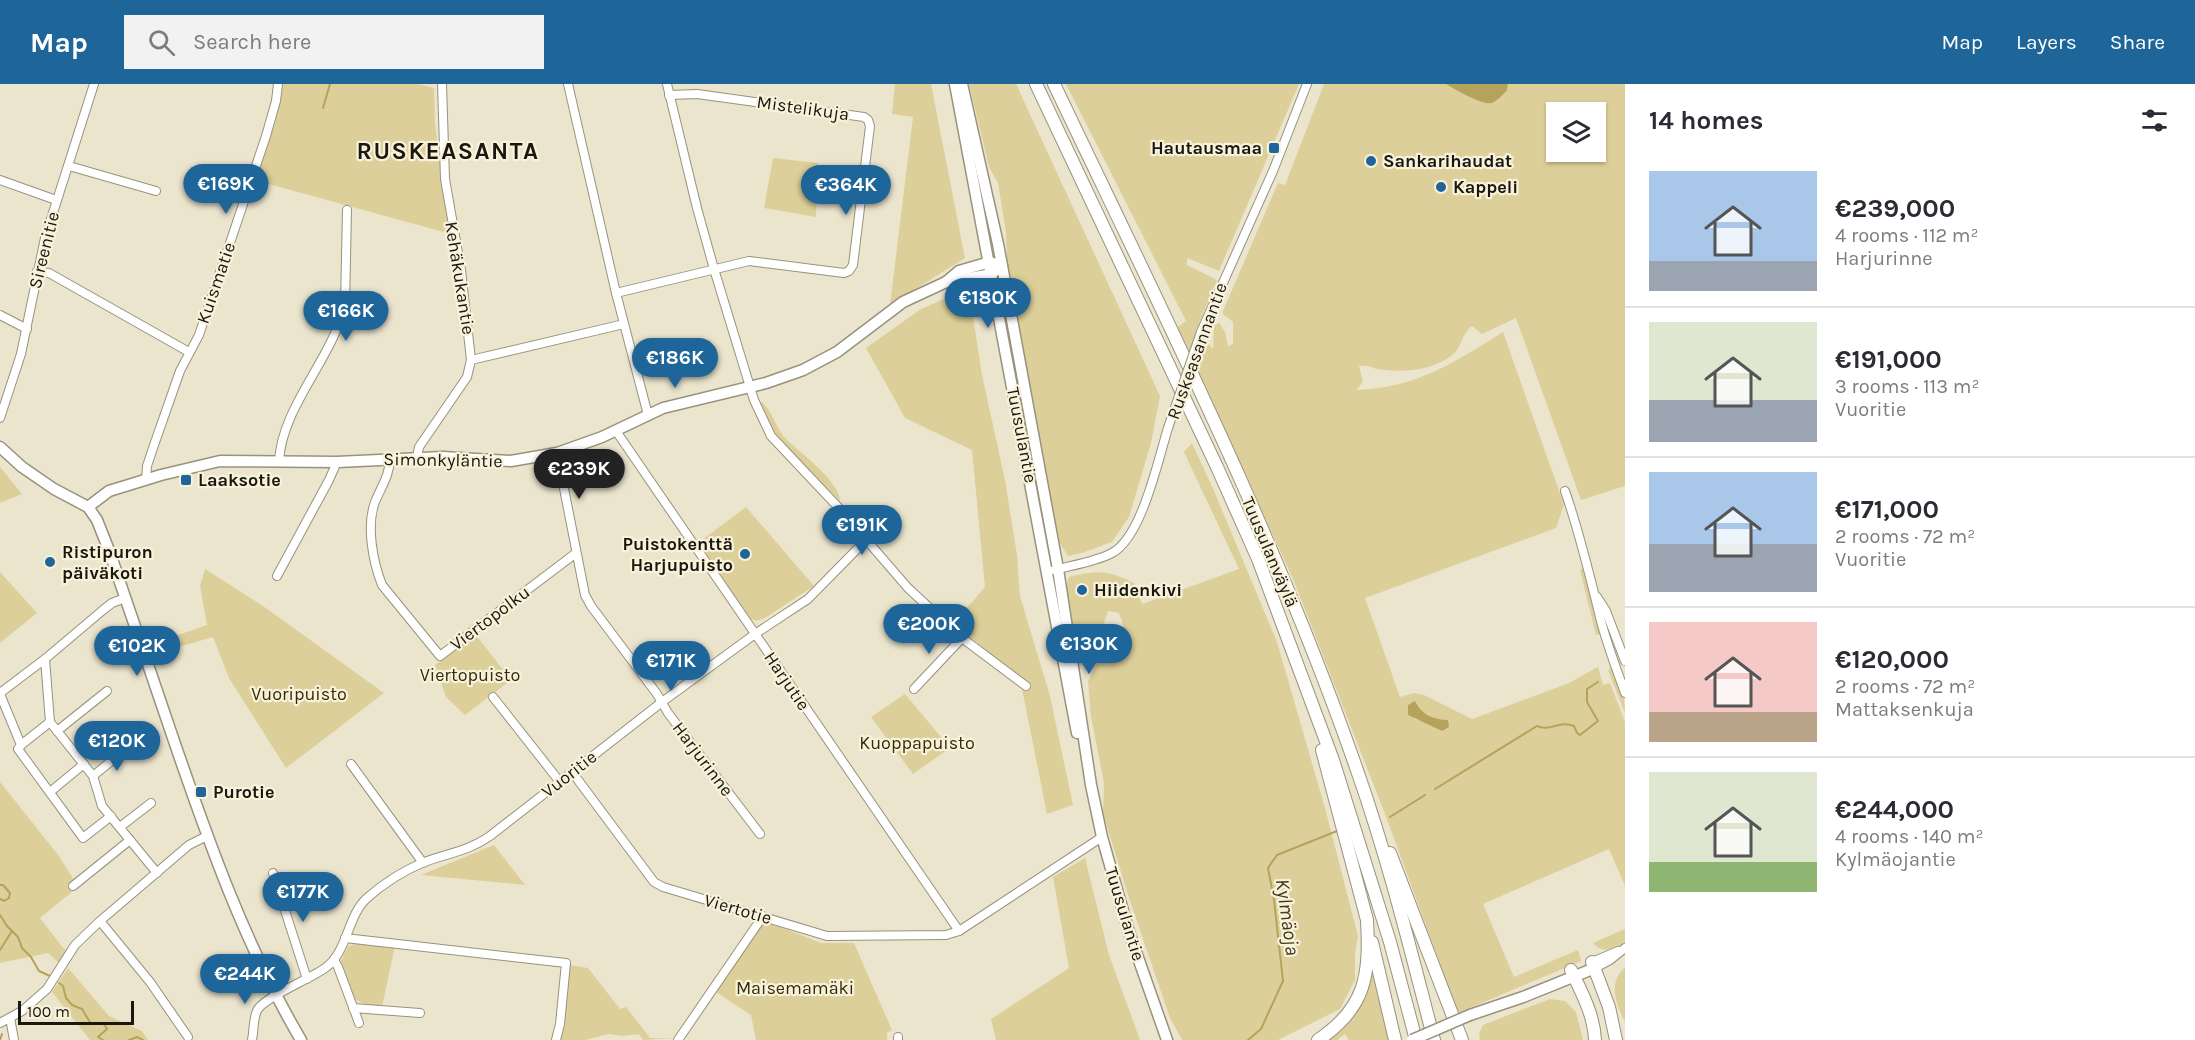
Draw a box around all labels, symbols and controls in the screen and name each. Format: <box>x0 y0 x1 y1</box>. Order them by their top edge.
search box <box>124 15 544 69</box>
text: Map <box>30 26 88 59</box>
icon: search <box>145 26 178 59</box>
text: Search here <box>193 29 311 55</box>
text: Map <box>1941 30 1983 54</box>
text: Layers <box>2016 30 2077 54</box>
text: Share <box>2110 30 2165 54</box>
street label: Mistelikuja <box>755 91 851 125</box>
map controls <box>1546 102 1606 162</box>
button: layers <box>1546 102 1606 162</box>
icon: filters <box>2138 104 2171 137</box>
text: 14 homes <box>1649 105 1763 136</box>
district label: RUSKEASANTA <box>357 137 539 165</box>
place label: Hautausmaa <box>1151 137 1262 159</box>
marker: Hautausmaa <box>1267 141 1281 155</box>
place label: Sankarihaudat <box>1383 150 1512 172</box>
marker: Sankarihaudat <box>1364 154 1378 168</box>
pin: €169K <box>184 164 268 215</box>
pin: €364K <box>804 165 888 216</box>
text: €169K <box>197 172 255 195</box>
text: €364K <box>815 173 877 196</box>
place label: Kappeli <box>1453 176 1518 198</box>
marker: Kappeli <box>1434 180 1448 194</box>
text: €239,000 <box>1835 193 1955 224</box>
icon: home <box>1697 195 1769 267</box>
street label: Sireenitie <box>24 209 64 291</box>
street label: Kehäkukantie <box>440 220 480 336</box>
text: 4 rooms · 112 m² <box>1835 224 1979 247</box>
street label: Kuismatie <box>192 239 240 327</box>
text: Harjurinne <box>1835 247 1933 270</box>
pin: €180K <box>946 278 1030 329</box>
street label: Ruskeasannantie <box>1162 280 1232 422</box>
text: €180K <box>959 286 1017 309</box>
pin: €166K <box>304 291 388 342</box>
text: €166K <box>317 299 375 322</box>
pin: €186K <box>633 338 717 389</box>
text: €191,000 <box>1835 344 1942 375</box>
text: €186K <box>646 346 704 369</box>
icon: home <box>1697 346 1769 418</box>
text: 3 rooms · 113 m² <box>1835 375 1979 398</box>
street label: Tuusulantie <box>1002 385 1042 485</box>
text: Vuoritie <box>1835 398 1906 421</box>
street label: Simonkyläntie <box>383 448 503 472</box>
pin: €239K <box>537 449 621 500</box>
text: €239K <box>548 457 610 480</box>
place label: Laaksotie <box>198 469 281 491</box>
marker: Laaksotie <box>179 473 193 487</box>
street label: Tuusulanväylä <box>1237 493 1303 611</box>
text: €171,000 <box>1835 494 1939 525</box>
icon: home <box>1697 496 1769 568</box>
pin: €191K <box>820 505 904 556</box>
text: €191K <box>836 513 888 536</box>
text: 2 rooms · 72 m² <box>1835 525 1975 548</box>
place label: Puistokenttä Harjupuisto <box>622 533 733 576</box>
place label: Ristipuron päiväkoti <box>62 541 153 584</box>
marker: Puistokenttä Harjupuisto <box>738 547 752 561</box>
text: Vuoritie <box>1835 548 1906 571</box>
marker: Ristipuron päiväkoti <box>43 555 57 569</box>
place label: Hiidenkivi <box>1094 579 1182 601</box>
street label: Viertopolku <box>446 581 534 655</box>
marker: Hiidenkivi <box>1075 583 1089 597</box>
pin: €200K <box>887 604 971 655</box>
text: €200K <box>897 612 961 635</box>
pin: €130K <box>1047 624 1131 675</box>
pin: €102K <box>95 626 179 677</box>
text: €130K <box>1060 632 1118 655</box>
text: €102K <box>108 634 166 657</box>
pin: €171K <box>629 641 713 692</box>
text: €120,000 <box>1835 644 1949 675</box>
icon: home <box>1697 646 1769 718</box>
street label: Harjutie <box>759 647 815 715</box>
text: €171K <box>646 649 696 672</box>
park label: Viertopuisto <box>420 664 520 686</box>
text: 2 rooms · 72 m² <box>1835 675 1975 698</box>
park label: Vuoripuisto <box>251 683 347 705</box>
text: Mattaksenkuja <box>1835 698 1974 721</box>
street label: Harjurinne <box>668 717 738 801</box>
pin: €120K <box>75 721 159 772</box>
text: €120K <box>88 729 146 752</box>
park label: Kuoppapuisto <box>859 732 975 754</box>
street label: Vuoritie <box>537 746 601 802</box>
place label: Purotie <box>213 781 275 803</box>
marker: Purotie <box>194 785 208 799</box>
text: €244,000 <box>1835 794 1954 825</box>
icon: home <box>1697 796 1769 868</box>
text: 4 rooms · 140 m² <box>1835 825 1983 848</box>
text: Kylmäojantie <box>1835 848 1956 871</box>
street label: Tuusulantie <box>1100 864 1150 964</box>
pin: €177K <box>261 872 345 923</box>
water label: Kylmäoja <box>1271 877 1304 957</box>
text: €177K <box>277 880 329 903</box>
street label: Viertotie <box>702 889 774 929</box>
pin: €244K <box>203 954 287 1005</box>
text: €244K <box>214 962 276 985</box>
park label: Maisemamäki <box>736 977 854 999</box>
scale bar <box>18 998 134 1026</box>
text: 100 m <box>27 1002 70 1021</box>

